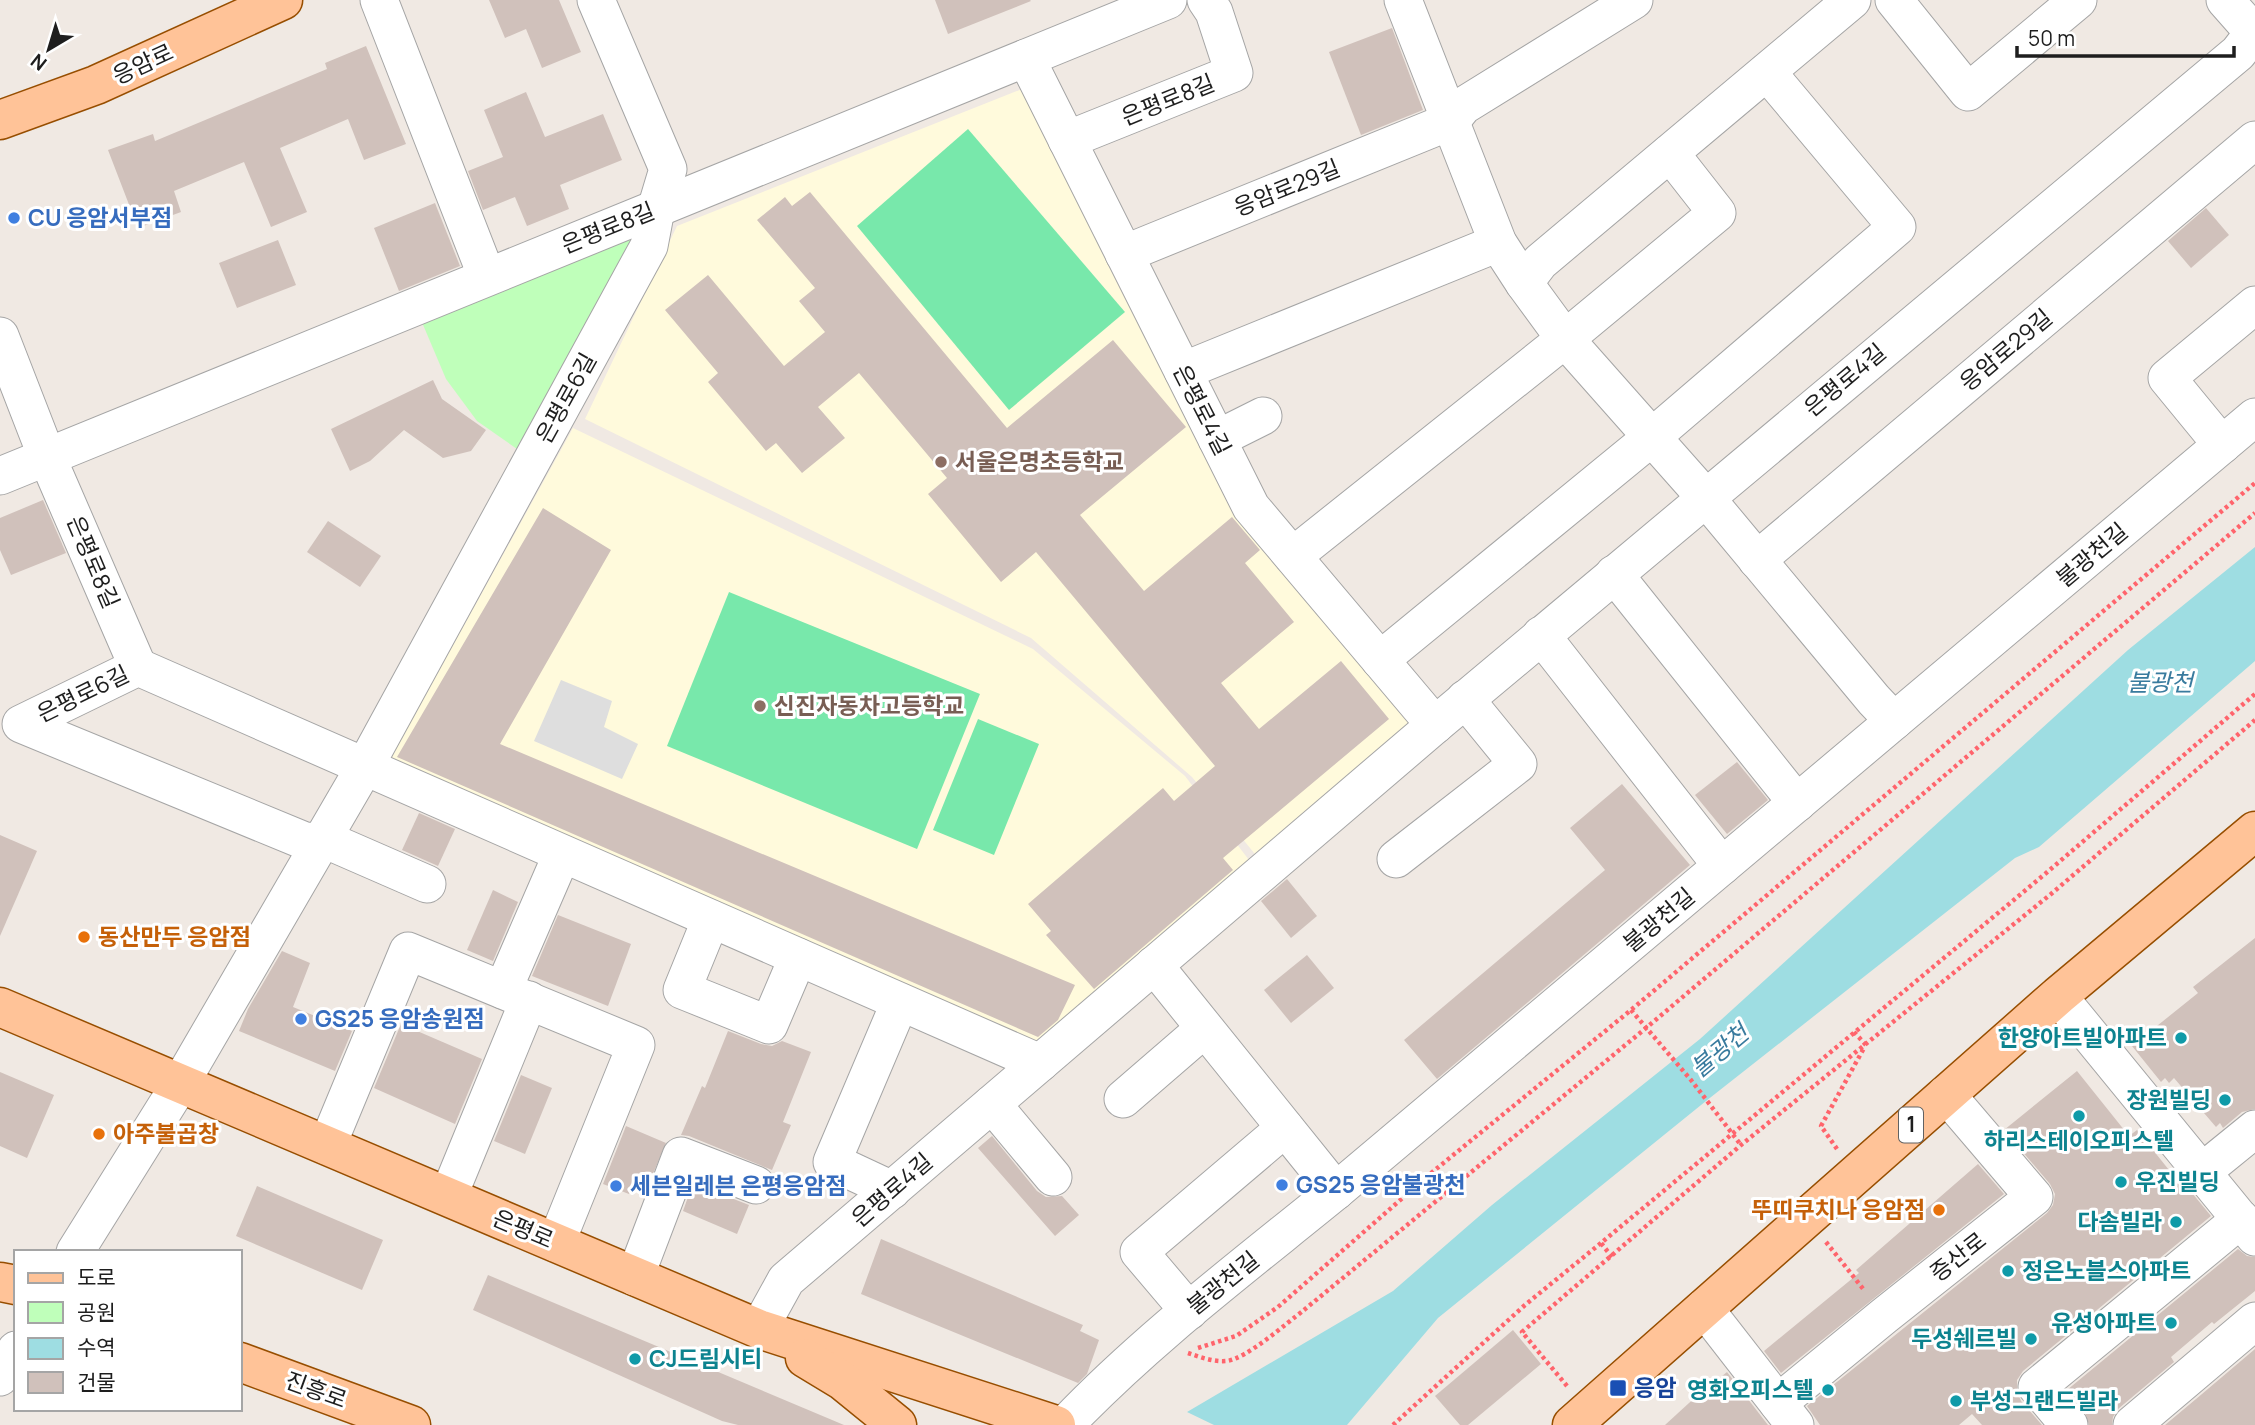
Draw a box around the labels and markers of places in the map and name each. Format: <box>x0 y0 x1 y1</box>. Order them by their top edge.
place label: CU 응암서부점 <box>28 201 172 233</box>
marker: CU 응암서부점 <box>6 210 22 226</box>
place label: 서울은명초등학교 <box>955 445 1124 477</box>
marker: 서울은명초등학교 <box>933 454 949 470</box>
place label: 신진자동차고등학교 <box>774 689 964 721</box>
marker: 신진자동차고등학교 <box>752 698 768 714</box>
place label: 동산만두 응암점 <box>98 920 251 952</box>
marker: 동산만두 응암점 <box>76 929 92 945</box>
place label: GS25 응암송원점 <box>315 1002 485 1034</box>
marker: GS25 응암송원점 <box>293 1011 309 1027</box>
place label: 한양아트빌아파트 <box>1998 1021 2167 1053</box>
marker: 한양아트빌아파트 <box>2173 1030 2189 1046</box>
place label: 장원빌딩 <box>2126 1083 2211 1115</box>
marker: 장원빌딩 <box>2217 1092 2233 1108</box>
marker: 하리스테이오피스텔 <box>2071 1108 2087 1124</box>
place label: 아주불곱창 <box>113 1117 219 1149</box>
place label: 하리스테이오피스텔 <box>1984 1124 2174 1156</box>
marker: 아주불곱창 <box>91 1126 107 1142</box>
place label: 우진빌딩 <box>2135 1165 2220 1197</box>
place label: GS25 응암불광천 <box>1296 1168 1466 1200</box>
place label: 세븐일레븐 은평응암점 <box>630 1169 846 1201</box>
marker: 우진빌딩 <box>2113 1174 2129 1190</box>
marker: GS25 응암불광천 <box>1274 1177 1290 1193</box>
marker: 세븐일레븐 은평응암점 <box>608 1178 624 1194</box>
place label: 뚜띠쿠치나 응암점 <box>1751 1193 1925 1225</box>
marker: 뚜띠쿠치나 응암점 <box>1931 1202 1947 1218</box>
place label: 다솜빌라 <box>2077 1205 2162 1237</box>
marker: 다솜빌라 <box>2168 1214 2184 1230</box>
place label: 정은노블스아파트 <box>2022 1254 2191 1286</box>
marker: 정은노블스아파트 <box>2000 1263 2016 1279</box>
place label: 유성아파트 <box>2051 1306 2157 1338</box>
marker: 유성아파트 <box>2163 1315 2179 1331</box>
place label: 두성쉐르빌 <box>1911 1322 2017 1354</box>
marker: 두성쉐르빌 <box>2023 1331 2039 1347</box>
place label: CJ드림시티 <box>649 1342 762 1374</box>
marker: CJ드림시티 <box>627 1351 643 1367</box>
place label: 응암 <box>1634 1371 1676 1403</box>
place label: 영화오피스텔 <box>1687 1373 1814 1405</box>
marker: 응암 <box>1608 1378 1628 1398</box>
marker: 영화오피스텔 <box>1820 1382 1836 1398</box>
place label: 부성그랜드빌라 <box>1970 1384 2118 1416</box>
marker: 부성그랜드빌라 <box>1948 1393 1964 1409</box>

